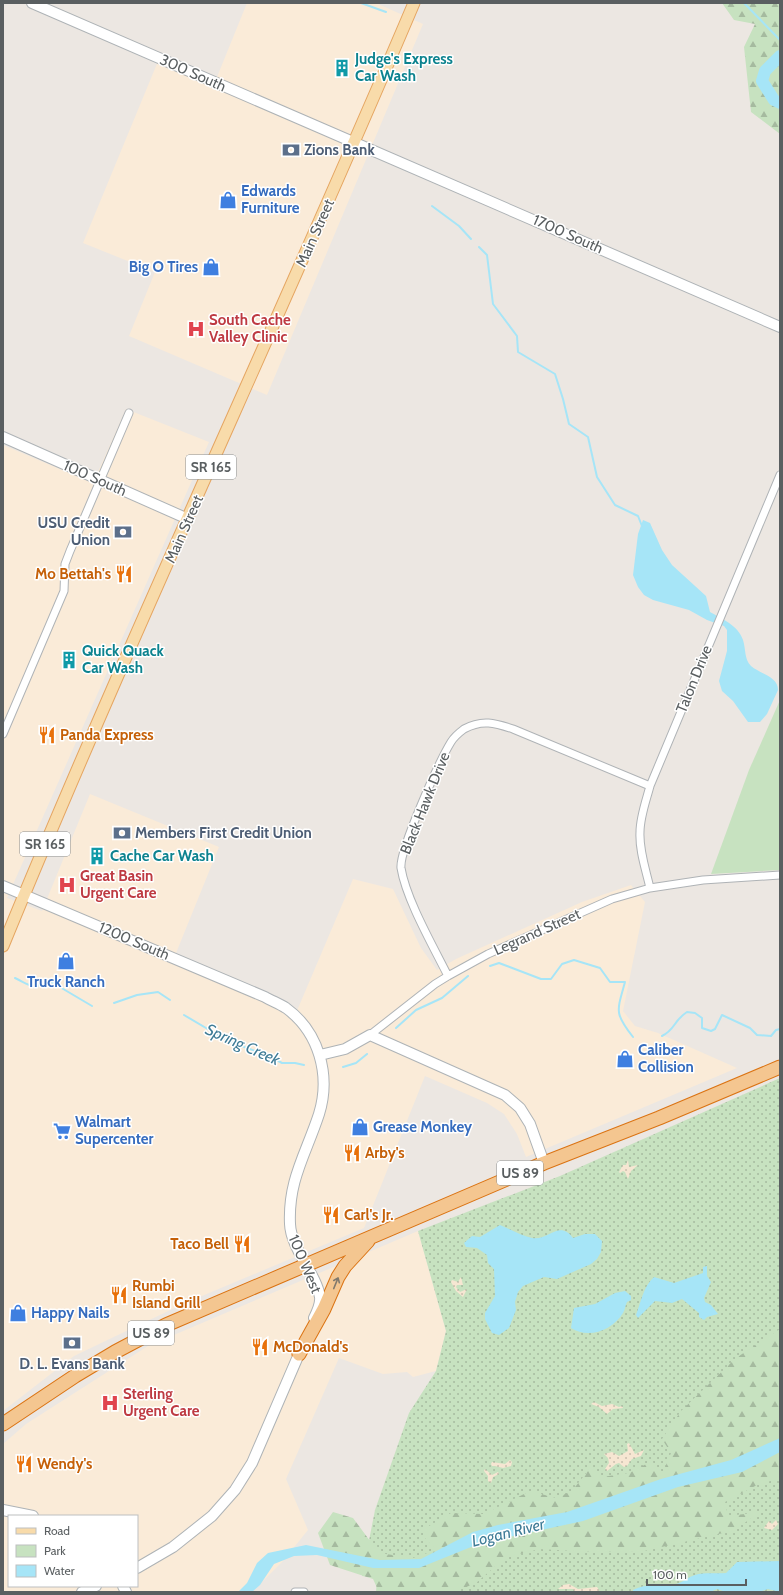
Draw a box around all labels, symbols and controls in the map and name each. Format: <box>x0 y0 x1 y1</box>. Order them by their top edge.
street label: 300 South <box>157 50 229 96</box>
place label: Judge's Express Car Wash <box>354 50 453 85</box>
building icon: Judge's Express Car Wash <box>332 58 352 78</box>
bank icon: Zions Bank <box>281 140 301 160</box>
place label: Zions Bank <box>304 141 375 159</box>
place label: Edwards Furniture <box>241 182 300 217</box>
shop icon: Edwards Furniture <box>218 190 238 210</box>
street label: Main Street <box>292 196 338 270</box>
street label: 1700 South <box>530 211 606 257</box>
shop icon: Big O Tires <box>201 257 221 277</box>
place label: Big O Tires <box>129 258 198 276</box>
place label: South Cache Valley Clinic <box>209 311 291 346</box>
hospital icon: South Cache Valley Clinic <box>186 319 206 339</box>
road number: SR 165 <box>186 455 236 479</box>
street label: 100 South <box>61 456 129 500</box>
street label: Main Street <box>161 492 207 566</box>
place label: USU Credit Union <box>37 514 110 549</box>
bank icon: USU Credit Union <box>113 522 133 542</box>
restaurant icon: Mo Bettah's <box>114 564 134 584</box>
place label: Mo Bettah's <box>35 565 111 583</box>
place label: Quick Quack Car Wash <box>82 642 165 677</box>
street label: Talon Drive <box>672 642 716 715</box>
building icon: Quick Quack Car Wash <box>59 650 79 670</box>
restaurant icon: Panda Express <box>37 725 57 745</box>
place label: Panda Express <box>60 726 154 744</box>
street label: Black Hawk Drive <box>396 749 454 857</box>
bank icon: Members First Credit Union <box>112 823 132 843</box>
place label: Members First Credit Union <box>135 824 312 842</box>
road number: SR 165 <box>20 832 70 856</box>
building icon: Cache Car Wash <box>87 846 107 866</box>
place label: Cache Car Wash <box>110 847 214 865</box>
place label: Great Basin Urgent Care <box>80 867 157 902</box>
hospital icon: Great Basin Urgent Care <box>57 875 77 895</box>
street label: Legrand Street <box>491 905 583 959</box>
street label: 1200 South <box>96 918 172 964</box>
shop icon: Truck Ranch <box>56 951 76 971</box>
place label: Truck Ranch <box>27 973 105 991</box>
water label: Spring Creek <box>203 1020 284 1070</box>
place label: Caliber Collision <box>638 1041 694 1076</box>
shop icon: Caliber Collision <box>615 1049 635 1069</box>
place label: Walmart Supercenter <box>75 1113 154 1148</box>
shop icon: Grease Monkey <box>350 1117 370 1137</box>
place label: Grease Monkey <box>373 1118 473 1136</box>
supermarket icon: Walmart Supercenter <box>52 1121 72 1141</box>
restaurant icon: Arby's <box>342 1143 362 1163</box>
place label: Arby's <box>365 1144 405 1162</box>
road number: US 89 <box>497 1161 543 1185</box>
restaurant icon: Carl's Jr. <box>321 1205 341 1225</box>
place label: Carl's Jr. <box>344 1206 394 1224</box>
street label: 100 West <box>285 1232 325 1296</box>
restaurant icon: Taco Bell <box>232 1234 252 1254</box>
place label: Taco Bell <box>170 1235 229 1253</box>
place label: Rumbi Island Grill <box>132 1277 200 1312</box>
one-way arrow <box>333 1277 340 1289</box>
restaurant icon: Rumbi Island Grill <box>109 1285 129 1305</box>
shop icon: Happy Nails <box>8 1303 28 1323</box>
place label: Happy Nails <box>31 1304 110 1322</box>
road number: US 89 <box>128 1321 174 1345</box>
bank icon: D. L. Evans Bank <box>62 1333 82 1353</box>
restaurant icon: McDonald's <box>250 1337 270 1357</box>
place label: McDonald's <box>273 1338 348 1356</box>
place label: D. L. Evans Bank <box>19 1355 125 1373</box>
place label: Sterling Urgent Care <box>123 1385 200 1420</box>
hospital icon: Sterling Urgent Care <box>100 1393 120 1413</box>
restaurant icon: Wendy's <box>14 1454 34 1474</box>
place label: Wendy's <box>37 1455 92 1473</box>
water label: Logan River <box>470 1514 548 1551</box>
legend <box>8 1515 138 1587</box>
text: Road <box>44 1523 70 1538</box>
text: Park <box>44 1543 66 1558</box>
scale bar <box>647 1561 746 1587</box>
text: Water <box>44 1563 75 1578</box>
text: 100 m <box>653 1567 687 1582</box>

